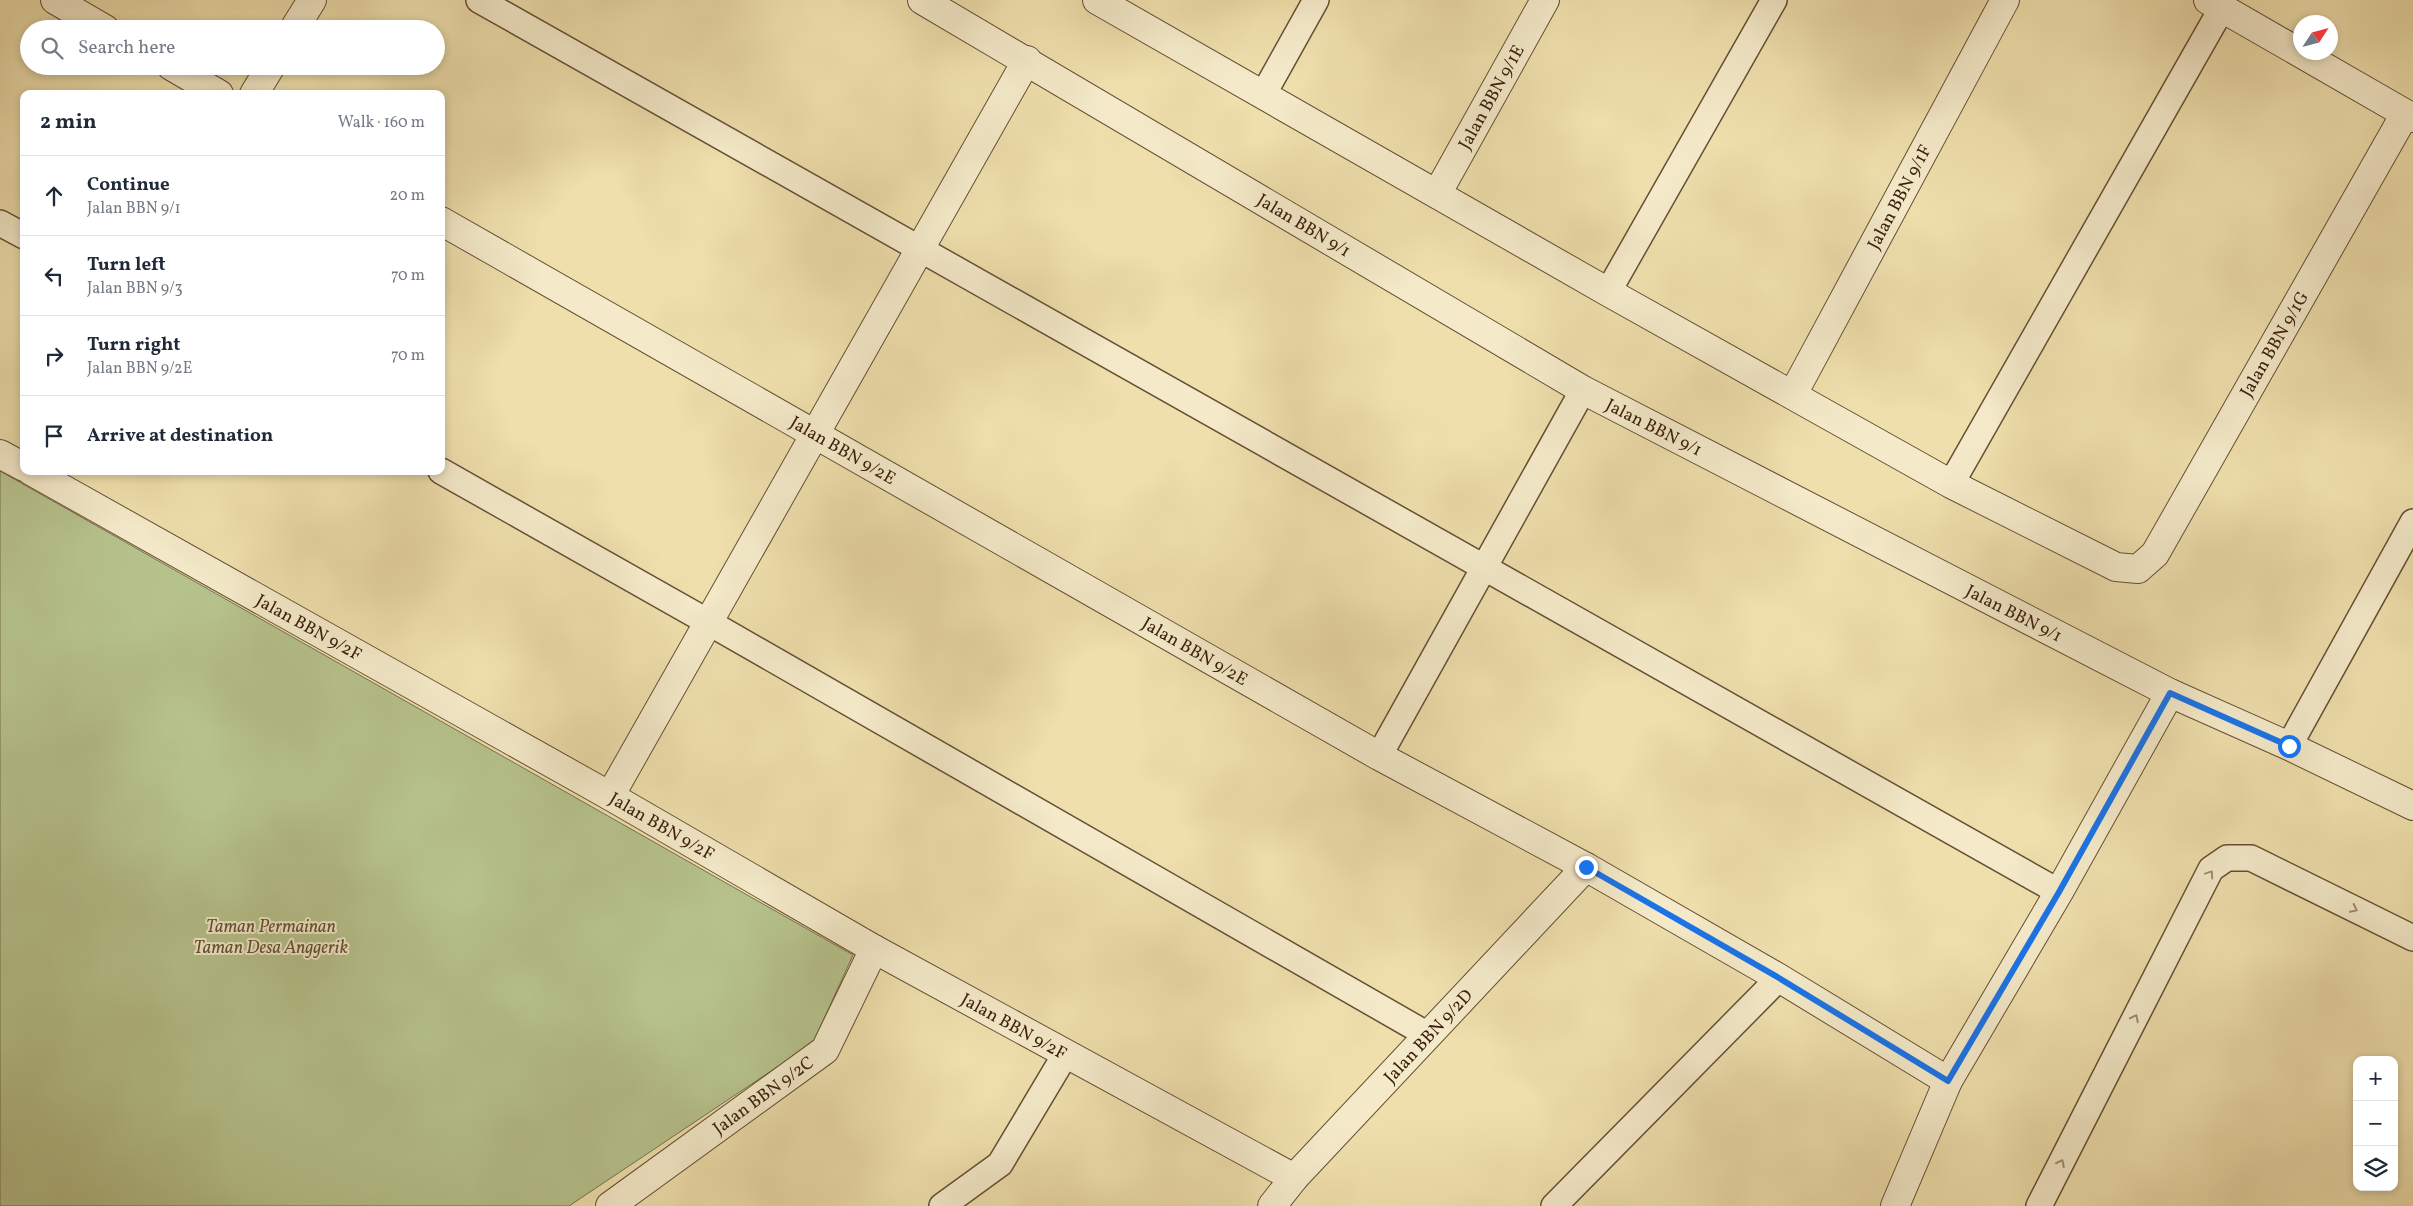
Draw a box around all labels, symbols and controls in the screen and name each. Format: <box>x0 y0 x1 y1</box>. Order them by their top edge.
north arrow <box>2293 15 2338 60</box>
search box <box>20 20 445 75</box>
icon: search <box>38 34 66 62</box>
text: Search here <box>78 35 175 61</box>
street label: Jalan BBN 9/1E <box>1453 41 1531 155</box>
text: 2 min <box>40 108 97 137</box>
text: Walk · 160 m <box>338 112 425 134</box>
street label: Jalan BBN 9/1F <box>1862 141 1938 255</box>
text: Continue <box>87 172 170 198</box>
icon: ahead <box>40 182 68 210</box>
text: 20 m <box>390 185 425 207</box>
street label: Jalan BBN 9/1 <box>1252 188 1355 264</box>
text: Jalan BBN 9/1 <box>87 198 181 220</box>
text: Turn left <box>87 252 166 278</box>
icon: left <box>40 262 68 290</box>
text: 70 m <box>391 265 425 287</box>
text: Jalan BBN 9/3 <box>87 278 183 300</box>
street label: Jalan BBN 9/1G <box>2235 287 2316 402</box>
text: Turn right <box>87 332 180 358</box>
icon: right <box>40 342 68 370</box>
text: 70 m <box>391 345 425 367</box>
text: Jalan BBN 9/2E <box>87 358 192 380</box>
street label: Jalan BBN 9/1 <box>1601 393 1706 463</box>
street label: Jalan BBN 9/2E <box>785 411 900 492</box>
icon: arrive <box>40 422 68 450</box>
text: Arrive at destination <box>87 423 273 449</box>
street label: Jalan BBN 9/1 <box>1961 579 2066 649</box>
street label: Jalan BBN 9/2F <box>251 589 366 668</box>
street label: Jalan BBN 9/2E <box>1137 612 1252 693</box>
route start <box>2278 735 2301 758</box>
street label: Jalan BBN 9/2F <box>604 787 718 868</box>
route end <box>1575 856 1598 879</box>
one-way arrow <box>2203 870 2213 879</box>
one-way arrow <box>2348 902 2357 912</box>
park label: Taman Permainan Taman Desa Anggerik <box>194 915 348 961</box>
street label: Jalan BBN 9/2D <box>1379 984 1479 1090</box>
street label: Jalan BBN 9/2F <box>956 988 1071 1067</box>
one-way arrow <box>2129 1014 2139 1023</box>
street label: Jalan BBN 9/2C <box>708 1051 820 1141</box>
map controls <box>2353 1056 2398 1191</box>
button: + <box>2353 1056 2398 1101</box>
button: − <box>2353 1101 2398 1146</box>
button: layers <box>2353 1146 2398 1191</box>
one-way arrow <box>2055 1159 2065 1168</box>

